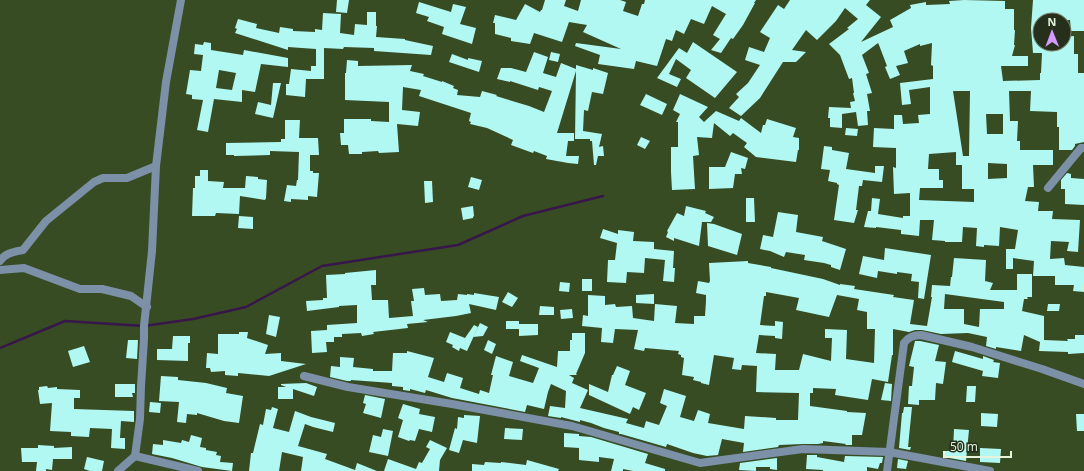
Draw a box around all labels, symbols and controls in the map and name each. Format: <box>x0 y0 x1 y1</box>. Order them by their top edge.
north arrow <box>1032 12 1072 52</box>
text: N <box>1047 14 1056 29</box>
scale bar <box>944 433 1011 459</box>
text: 50 m <box>950 438 978 455</box>

